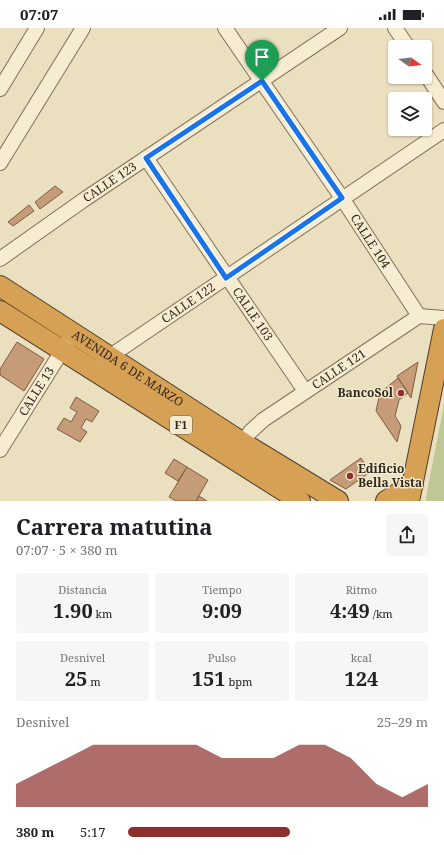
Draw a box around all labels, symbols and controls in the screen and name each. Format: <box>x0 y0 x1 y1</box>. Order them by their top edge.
text: 07:07 <box>20 4 58 24</box>
pin <box>245 40 279 81</box>
north arrow <box>388 40 432 84</box>
map controls <box>388 40 432 136</box>
icon: arrive <box>251 46 273 68</box>
button: layers <box>388 92 432 136</box>
street label: CALLE 123 <box>79 158 140 206</box>
street label: CALLE 104 <box>347 211 395 272</box>
street label: CALLE 122 <box>158 279 218 327</box>
street label: CALLE 103 <box>229 284 277 344</box>
street label: AVENIDA 6 DE MARZO <box>69 326 187 410</box>
street label: CALLE 121 <box>308 345 369 393</box>
street label: CALLE 13 <box>14 363 58 419</box>
place label: BancoSol <box>337 384 394 401</box>
marker: BancoSol <box>396 388 406 398</box>
road number: F1 <box>170 416 192 434</box>
place label: Edificio Bella Vista <box>358 460 422 491</box>
marker: Edificio Bella Vista <box>345 471 355 481</box>
text: Carrera matutina <box>16 511 213 541</box>
button: share <box>386 514 428 556</box>
text: 07:07 · 5 × 380 m <box>16 541 118 559</box>
text: Distancia <box>58 582 107 597</box>
text: Tiempo <box>202 582 242 597</box>
text: Ritmo <box>346 582 377 597</box>
text: 1.90 <box>53 597 93 624</box>
text: 9:09 <box>202 597 242 624</box>
text: 4:49 <box>330 597 370 624</box>
text: km <box>93 606 112 621</box>
text: /km <box>370 606 393 621</box>
text: Desnivel <box>60 650 105 665</box>
text: Pulso <box>208 650 236 665</box>
text: kcal <box>351 650 372 665</box>
text: 25 <box>65 665 87 692</box>
text: 151 <box>192 665 226 692</box>
text: 124 <box>344 665 378 692</box>
text: m <box>87 674 101 689</box>
text: bpm <box>226 674 252 689</box>
text: Desnivel <box>16 713 69 731</box>
text: 25–29 m <box>377 713 428 731</box>
text: 380 m <box>16 823 54 841</box>
text: 5:17 <box>80 823 106 841</box>

